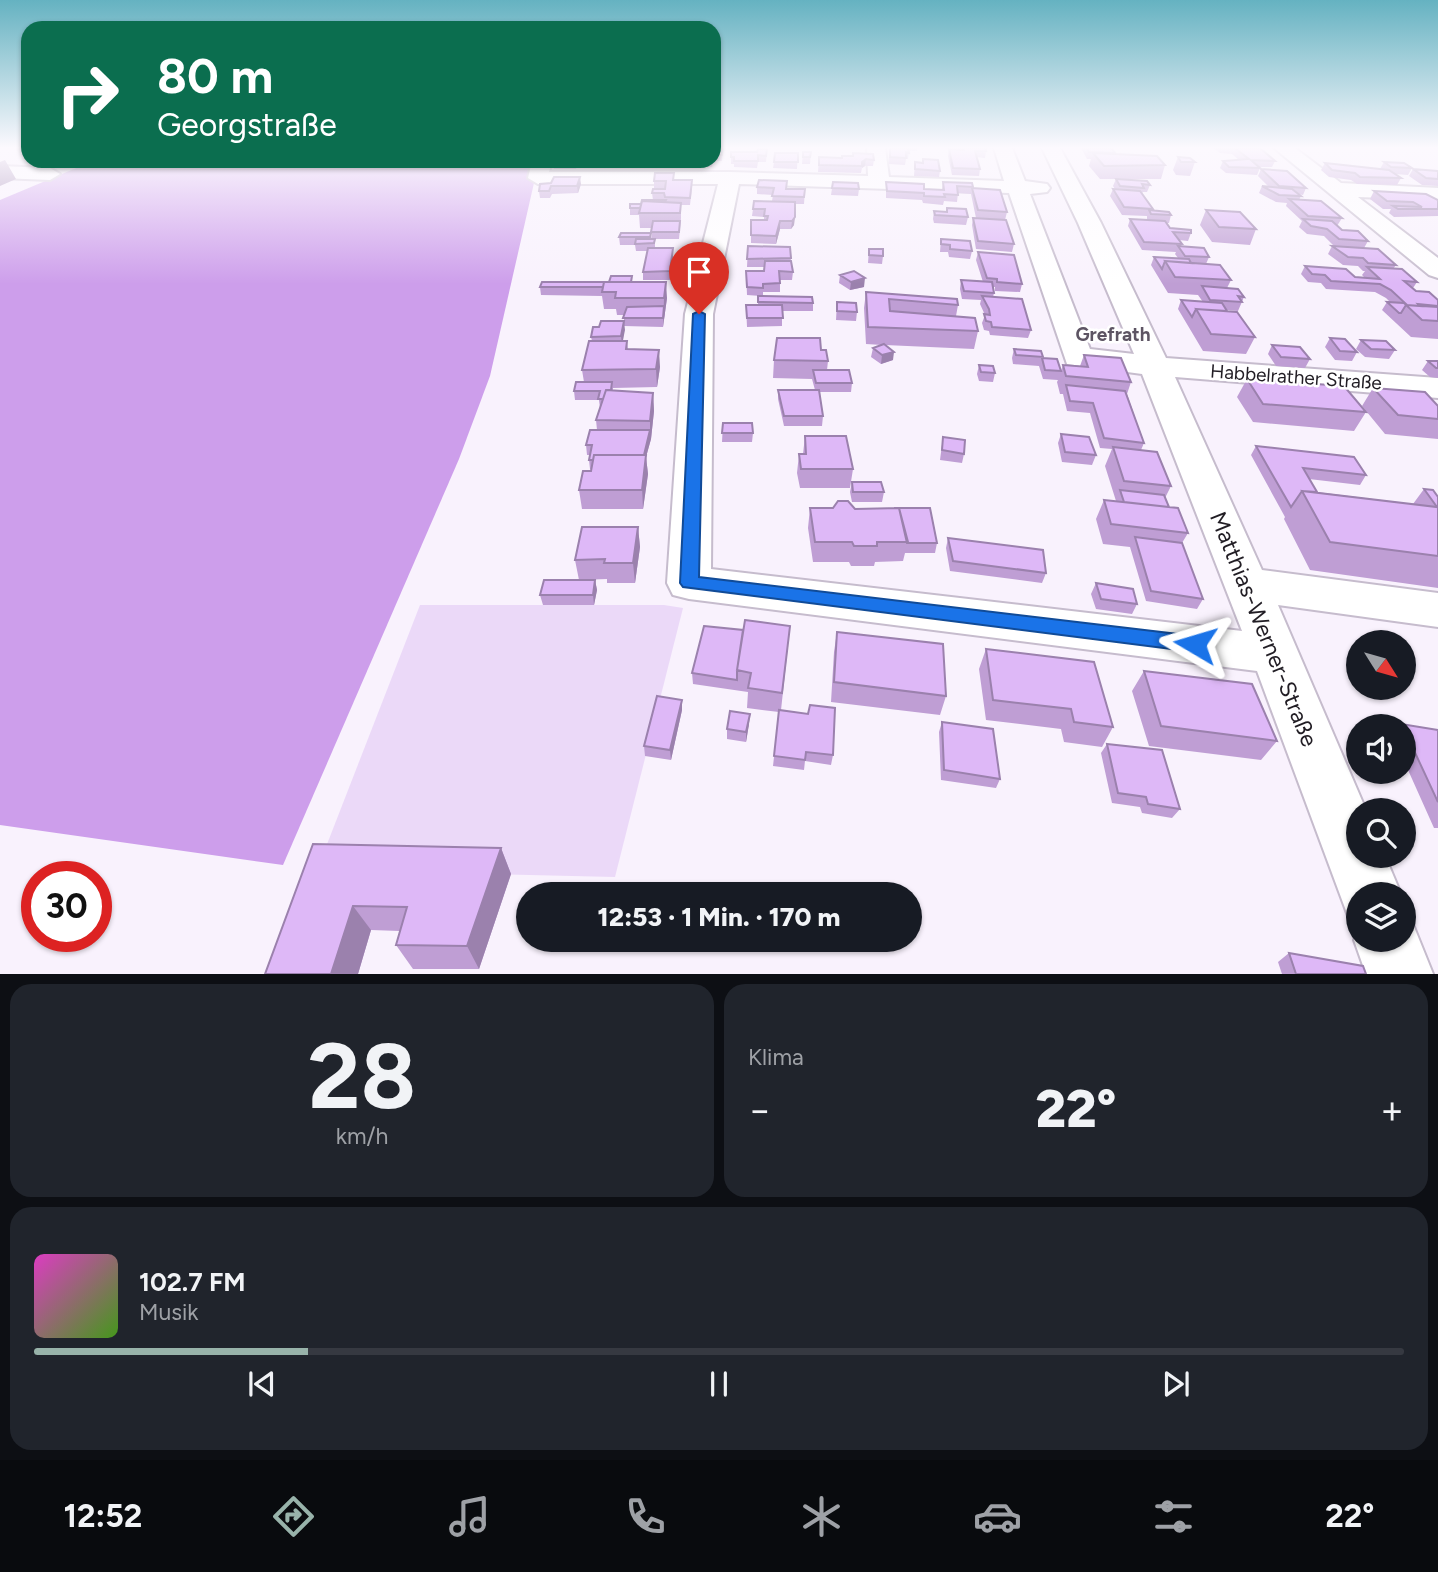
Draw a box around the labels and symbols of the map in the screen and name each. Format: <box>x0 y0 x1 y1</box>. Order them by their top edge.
pin <box>669 242 729 314</box>
district label: Grefrath <box>1075 323 1151 346</box>
street label: Habbelrather Straße <box>1209 360 1383 394</box>
street label: Matthias-Werner-Straße <box>1204 507 1324 751</box>
position arrow <box>1158 607 1232 681</box>
north arrow <box>1346 630 1416 700</box>
speed limit sign: 30 <box>21 861 112 952</box>

